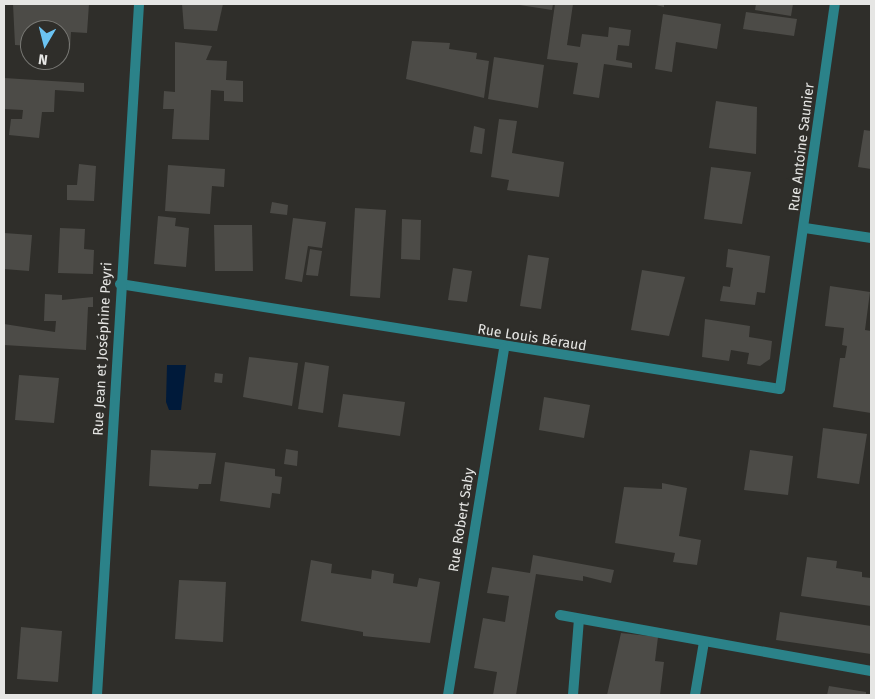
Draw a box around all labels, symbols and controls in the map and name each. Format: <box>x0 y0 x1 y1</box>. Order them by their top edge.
north arrow <box>20 20 70 70</box>
text: N <box>37 50 49 68</box>
street label: Rue Antoine Saunier <box>786 82 818 212</box>
street label: Rue Jean et Joséphine Peyri <box>90 262 116 436</box>
street label: Rue Louis Béraud <box>476 321 588 355</box>
street label: Rue Robert Saby <box>445 467 479 573</box>

